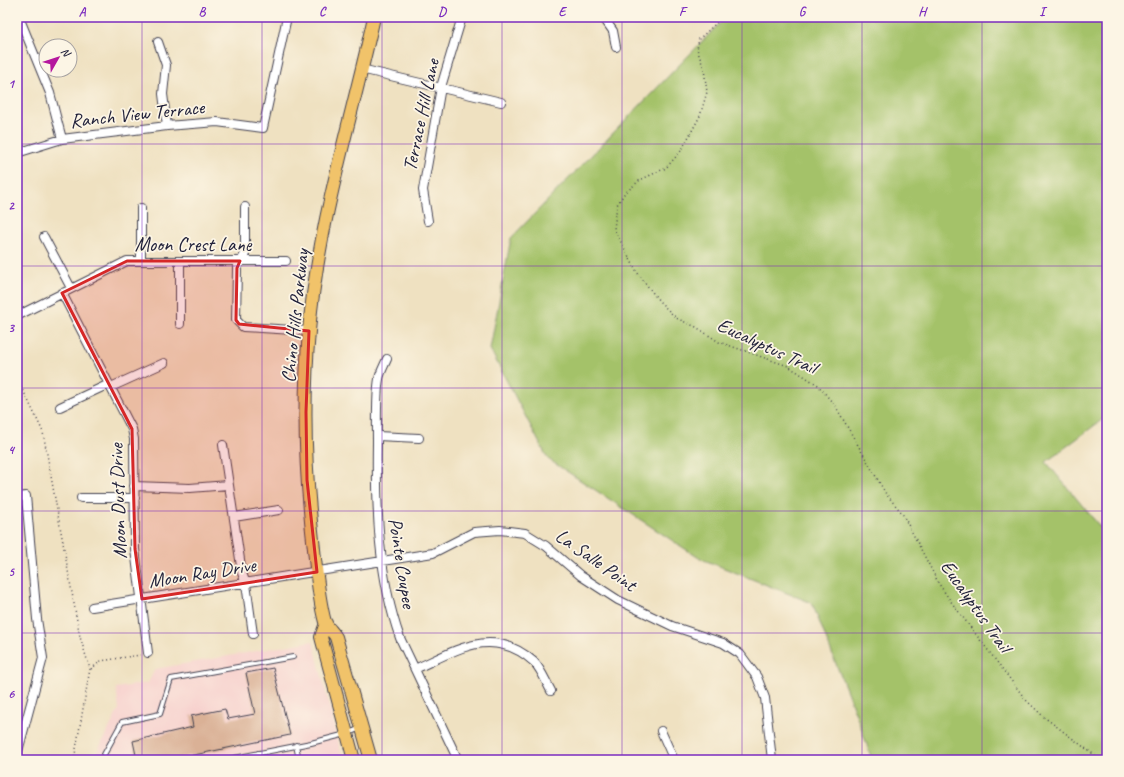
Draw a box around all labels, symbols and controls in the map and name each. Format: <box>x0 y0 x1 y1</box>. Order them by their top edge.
text: A <box>79 4 87 20</box>
text: B <box>199 4 207 20</box>
text: C <box>319 4 327 20</box>
text: D <box>438 4 447 20</box>
text: E <box>559 4 568 20</box>
text: F <box>679 4 688 20</box>
text: G <box>799 4 807 20</box>
text: H <box>918 4 928 20</box>
text: I <box>1039 4 1048 20</box>
north arrow <box>38 38 78 78</box>
text: N <box>58 45 75 60</box>
street label: Terrace Hill Lane <box>397 55 445 173</box>
text: 1 <box>8 76 16 92</box>
street label: Ranch View Terrace <box>69 94 207 133</box>
text: 2 <box>8 198 15 214</box>
street label: Moon Crest Lane <box>135 232 253 257</box>
street label: Chino Hills Parkway <box>276 246 315 384</box>
street label: Eucalyptus Trail <box>713 312 824 381</box>
text: 3 <box>8 320 15 336</box>
street label: Moon Dust Drive <box>103 441 133 559</box>
text: 4 <box>8 442 16 458</box>
street label: Pointe Coupee <box>383 516 422 611</box>
street label: La Salle Point <box>551 523 643 598</box>
street label: Moon Ray Drive <box>147 552 259 594</box>
street label: Eucalyptus Trail <box>935 555 1019 660</box>
text: 5 <box>8 564 15 580</box>
text: 6 <box>8 686 15 702</box>

